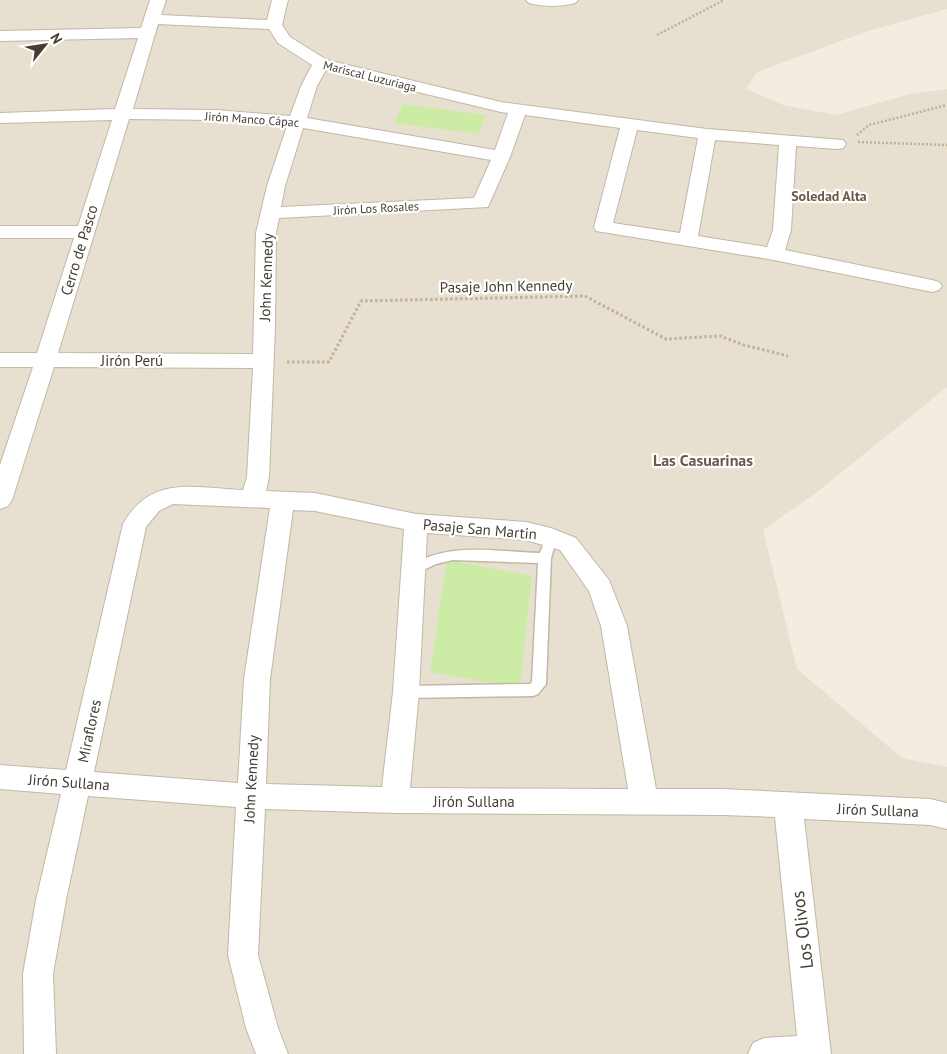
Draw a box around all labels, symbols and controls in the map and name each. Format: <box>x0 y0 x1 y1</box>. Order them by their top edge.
north arrow <box>20 20 70 70</box>
text: N <box>46 30 66 47</box>
street label: Mariscal Luzuriaga <box>322 57 418 95</box>
street label: Jirón Manco Cápac <box>203 108 300 130</box>
district label: Soledad Alta <box>791 187 867 205</box>
street label: Jirón Los Rosales <box>332 198 419 218</box>
street label: Cerro de Pasco <box>56 202 102 298</box>
street label: John Kennedy <box>255 233 277 322</box>
street label: Pasaje John Kennedy <box>440 275 572 297</box>
street label: Jirón Perú <box>100 351 163 370</box>
district label: Las Casuarinas <box>653 450 753 470</box>
street label: Pasaje San Martin <box>422 515 538 543</box>
street label: Miraflores <box>73 698 105 764</box>
street label: John Kennedy <box>239 735 263 824</box>
street label: Jirón Sullana <box>27 770 110 794</box>
street label: Jirón Sullana <box>432 792 515 811</box>
street label: Jirón Sullana <box>836 799 919 821</box>
street label: Los Olivos <box>786 890 818 970</box>

